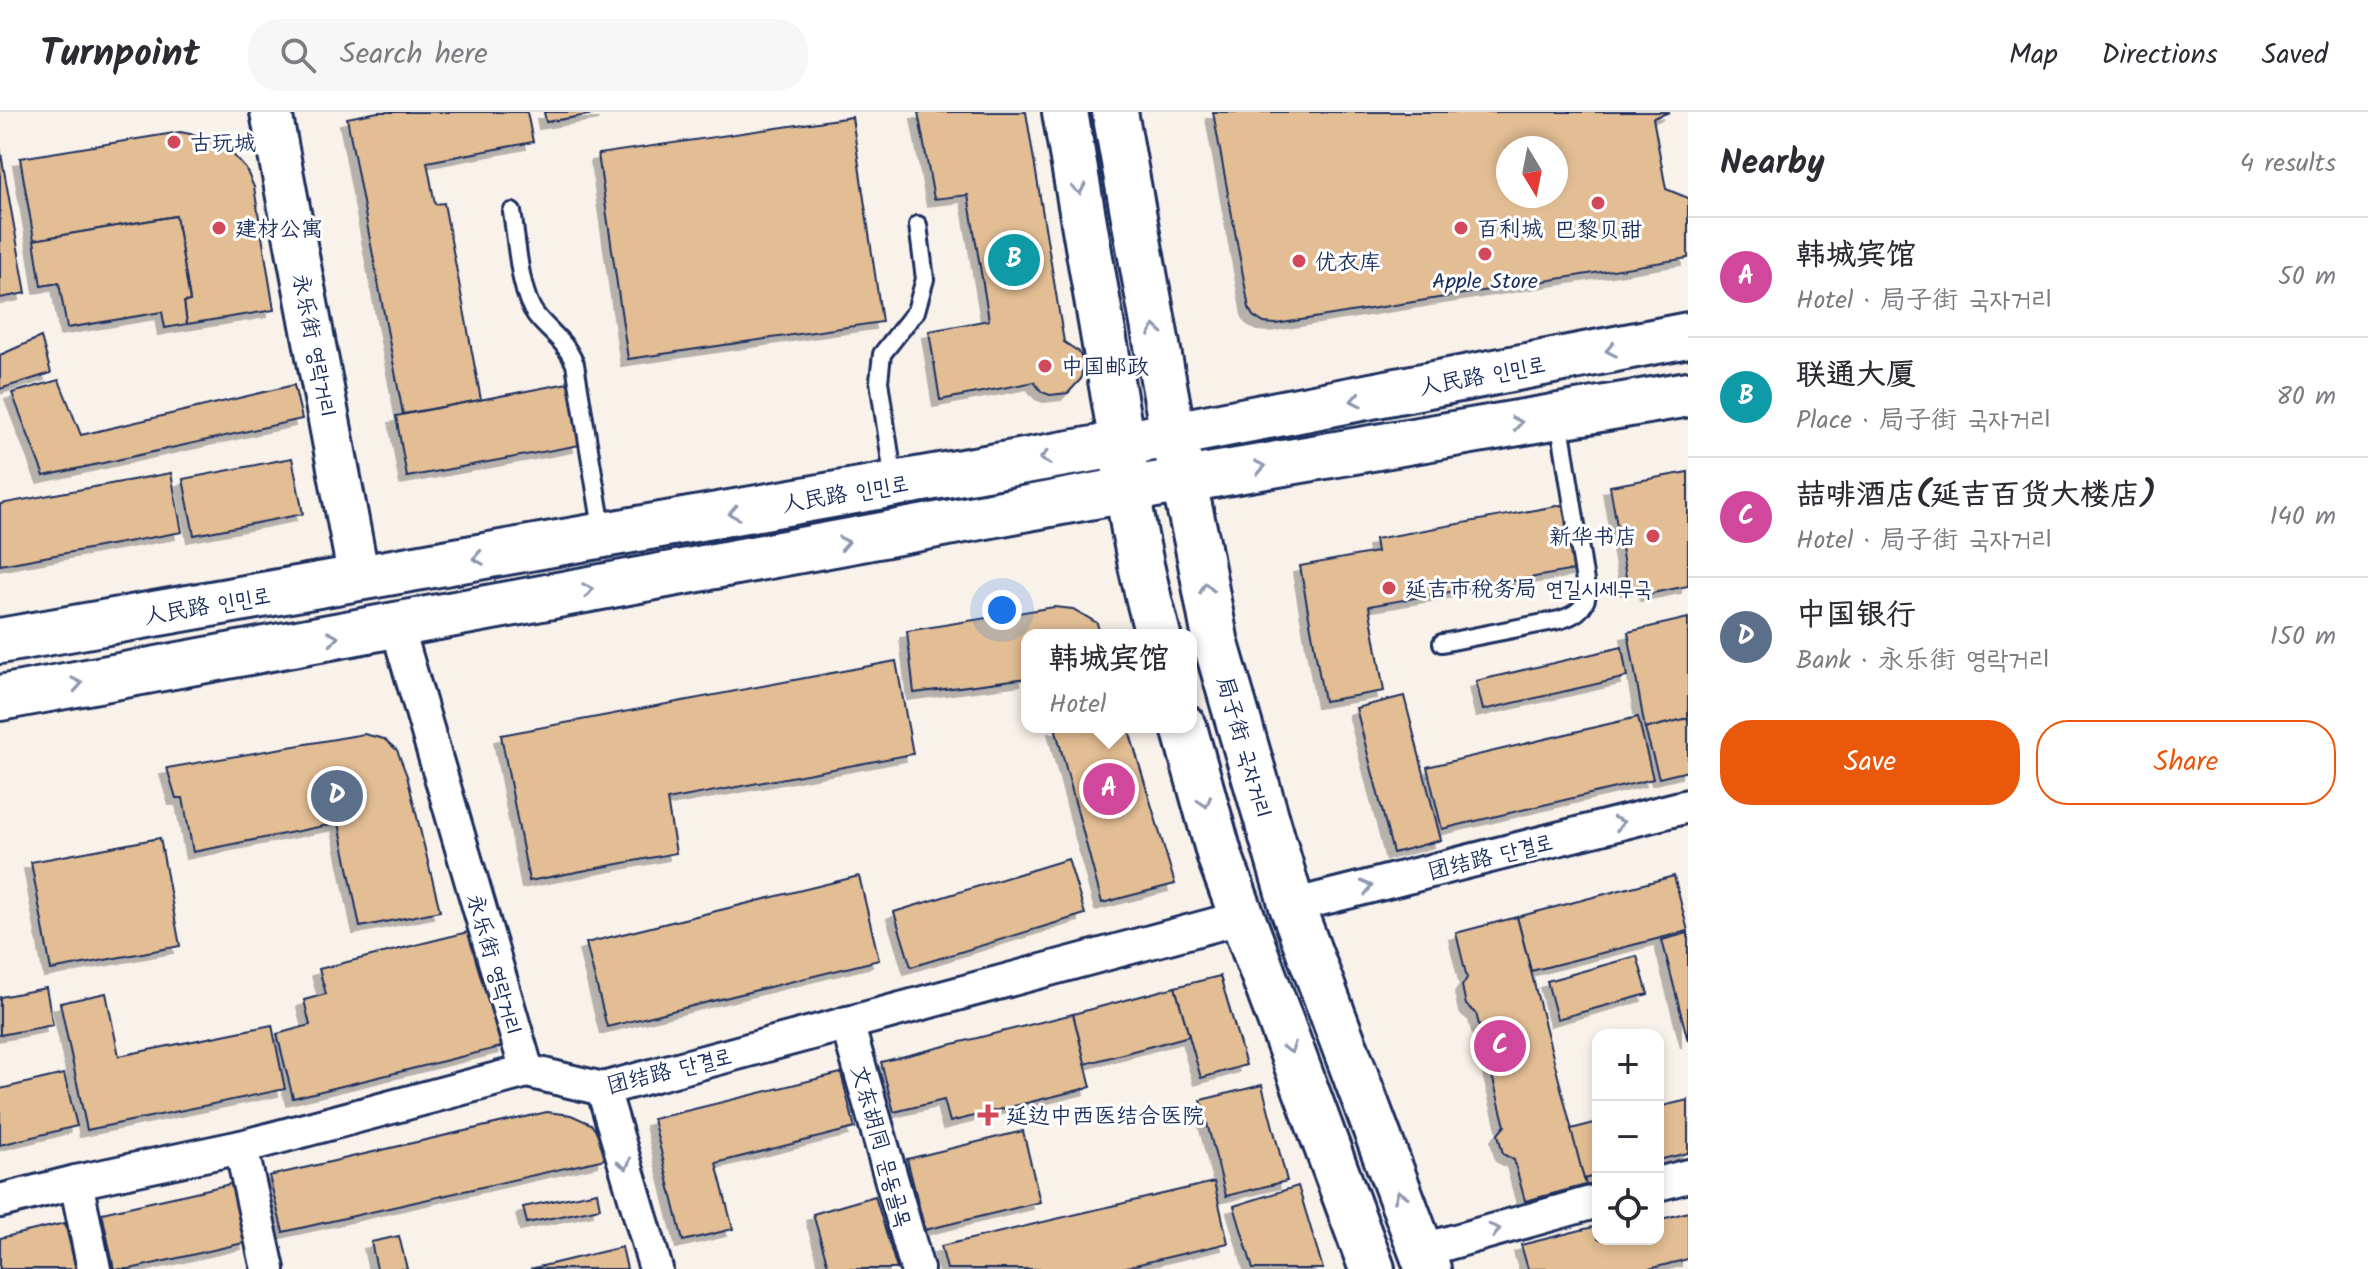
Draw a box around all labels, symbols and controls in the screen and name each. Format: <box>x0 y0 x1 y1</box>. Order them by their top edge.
search box <box>248 19 808 91</box>
text: Turnpoint <box>40 25 200 85</box>
text: Search here <box>340 31 488 79</box>
icon: search <box>276 33 320 77</box>
text: Map <box>2009 33 2058 78</box>
text: Directions <box>2102 33 2218 78</box>
text: Saved <box>2262 33 2328 78</box>
place label: 古玩城 <box>190 127 256 162</box>
marker: 古玩城 <box>165 133 183 151</box>
north arrow <box>1496 136 1568 208</box>
text: Nearby <box>1720 137 1825 191</box>
text: 4 results <box>2240 143 2336 185</box>
one-way arrow <box>1069 182 1086 196</box>
marker: 巴黎贝甜 <box>1589 194 1607 212</box>
place label: 建材公寓 <box>235 213 323 248</box>
place label: 百利城 <box>1477 213 1543 248</box>
place label: 巴黎贝甜 <box>1554 214 1642 249</box>
marker: 建材公寓 <box>210 219 228 237</box>
marker: 百利城 <box>1452 219 1470 237</box>
pin: B <box>988 230 1040 290</box>
text: 韩城宾馆 <box>1796 232 1916 280</box>
marker: Apple Store <box>1476 245 1494 263</box>
place label: 优衣库 <box>1315 246 1381 281</box>
marker: 优衣库 <box>1290 252 1308 270</box>
text: A <box>1738 256 1754 298</box>
text: 50 m <box>2278 256 2336 298</box>
place label: Apple Store <box>1432 265 1538 300</box>
street label: 永乐街 영락거리 <box>281 271 344 420</box>
text: Hotel · 局子街 국자거리 <box>1796 280 2052 322</box>
one-way arrow <box>1147 323 1164 336</box>
one-way arrow <box>1605 341 1619 358</box>
street label: 人民路 인민로 <box>1416 348 1549 407</box>
place label: 中国邮政 <box>1061 351 1149 386</box>
text: 联通大厦 <box>1796 352 1916 400</box>
marker: 中国邮政 <box>1036 357 1054 375</box>
text: B <box>1738 376 1754 418</box>
text: 80 m <box>2276 376 2336 418</box>
one-way arrow <box>1349 390 1363 407</box>
text: Place · 局子街 국자거리 <box>1796 400 2051 442</box>
one-way arrow <box>1510 416 1523 433</box>
one-way arrow <box>1038 448 1052 465</box>
one-way arrow <box>1254 459 1267 476</box>
street label: 人民路 인민로 <box>779 467 911 524</box>
text: 喆啡酒店(延吉百货大楼店) <box>1796 472 2156 520</box>
text: C <box>1738 496 1754 538</box>
text: 140 m <box>2269 496 2336 538</box>
one-way arrow <box>727 503 740 520</box>
text: Hotel · 局子街 국자거리 <box>1796 520 2052 562</box>
place label: 新华书店 <box>1549 521 1637 556</box>
marker: 新华书店 <box>1644 527 1662 545</box>
one-way arrow <box>837 535 851 552</box>
one-way arrow <box>471 549 484 566</box>
place label: 延吉市税务局 연길시세무국 <box>1405 573 1652 608</box>
street label: 人民路 인민로 <box>141 579 273 636</box>
marker: 延吉市税务局 연길시세무국 <box>1380 579 1398 597</box>
one-way arrow <box>1198 581 1215 595</box>
one-way arrow <box>581 583 595 600</box>
your location <box>982 590 1022 630</box>
text: 中国银行 <box>1796 592 1916 640</box>
text: D <box>1737 616 1755 658</box>
text: 150 m <box>2270 616 2336 658</box>
popup <box>1021 629 1197 733</box>
one-way arrow <box>326 630 339 647</box>
text: 韩城宾馆 <box>1049 636 1169 684</box>
text: Bank · 永乐街 영락거리 <box>1796 640 2050 682</box>
street label: 局子街 국자거리 <box>1206 673 1279 823</box>
one-way arrow <box>70 677 84 694</box>
text: Hotel <box>1049 684 1106 726</box>
button: Save <box>1720 720 2020 805</box>
button: Share <box>2036 720 2336 805</box>
pin: A <box>1083 759 1135 819</box>
pin: D <box>311 766 363 826</box>
one-way arrow <box>1196 795 1212 809</box>
one-way arrow <box>1612 816 1626 833</box>
street label: 团结路 단결로 <box>1424 826 1557 891</box>
one-way arrow <box>1360 880 1374 897</box>
street label: 永乐街 영락거리 <box>456 890 529 1040</box>
pin: C <box>1474 1016 1526 1076</box>
map controls <box>1592 1029 1664 1245</box>
button: + <box>1592 1029 1664 1101</box>
street label: 团结路 단결로 <box>603 1040 736 1105</box>
one-way arrow <box>1280 1040 1297 1054</box>
street label: 文东胡同 문동골목 <box>840 1061 920 1232</box>
place label: 延边中西医结合医院 <box>1006 1100 1204 1135</box>
button: − <box>1592 1101 1664 1173</box>
marker: 延边中西医结合医院 <box>977 1104 999 1126</box>
one-way arrow <box>616 1157 632 1170</box>
button: locate <box>1592 1173 1664 1245</box>
one-way arrow <box>1393 1190 1410 1204</box>
one-way arrow <box>1488 1222 1502 1239</box>

